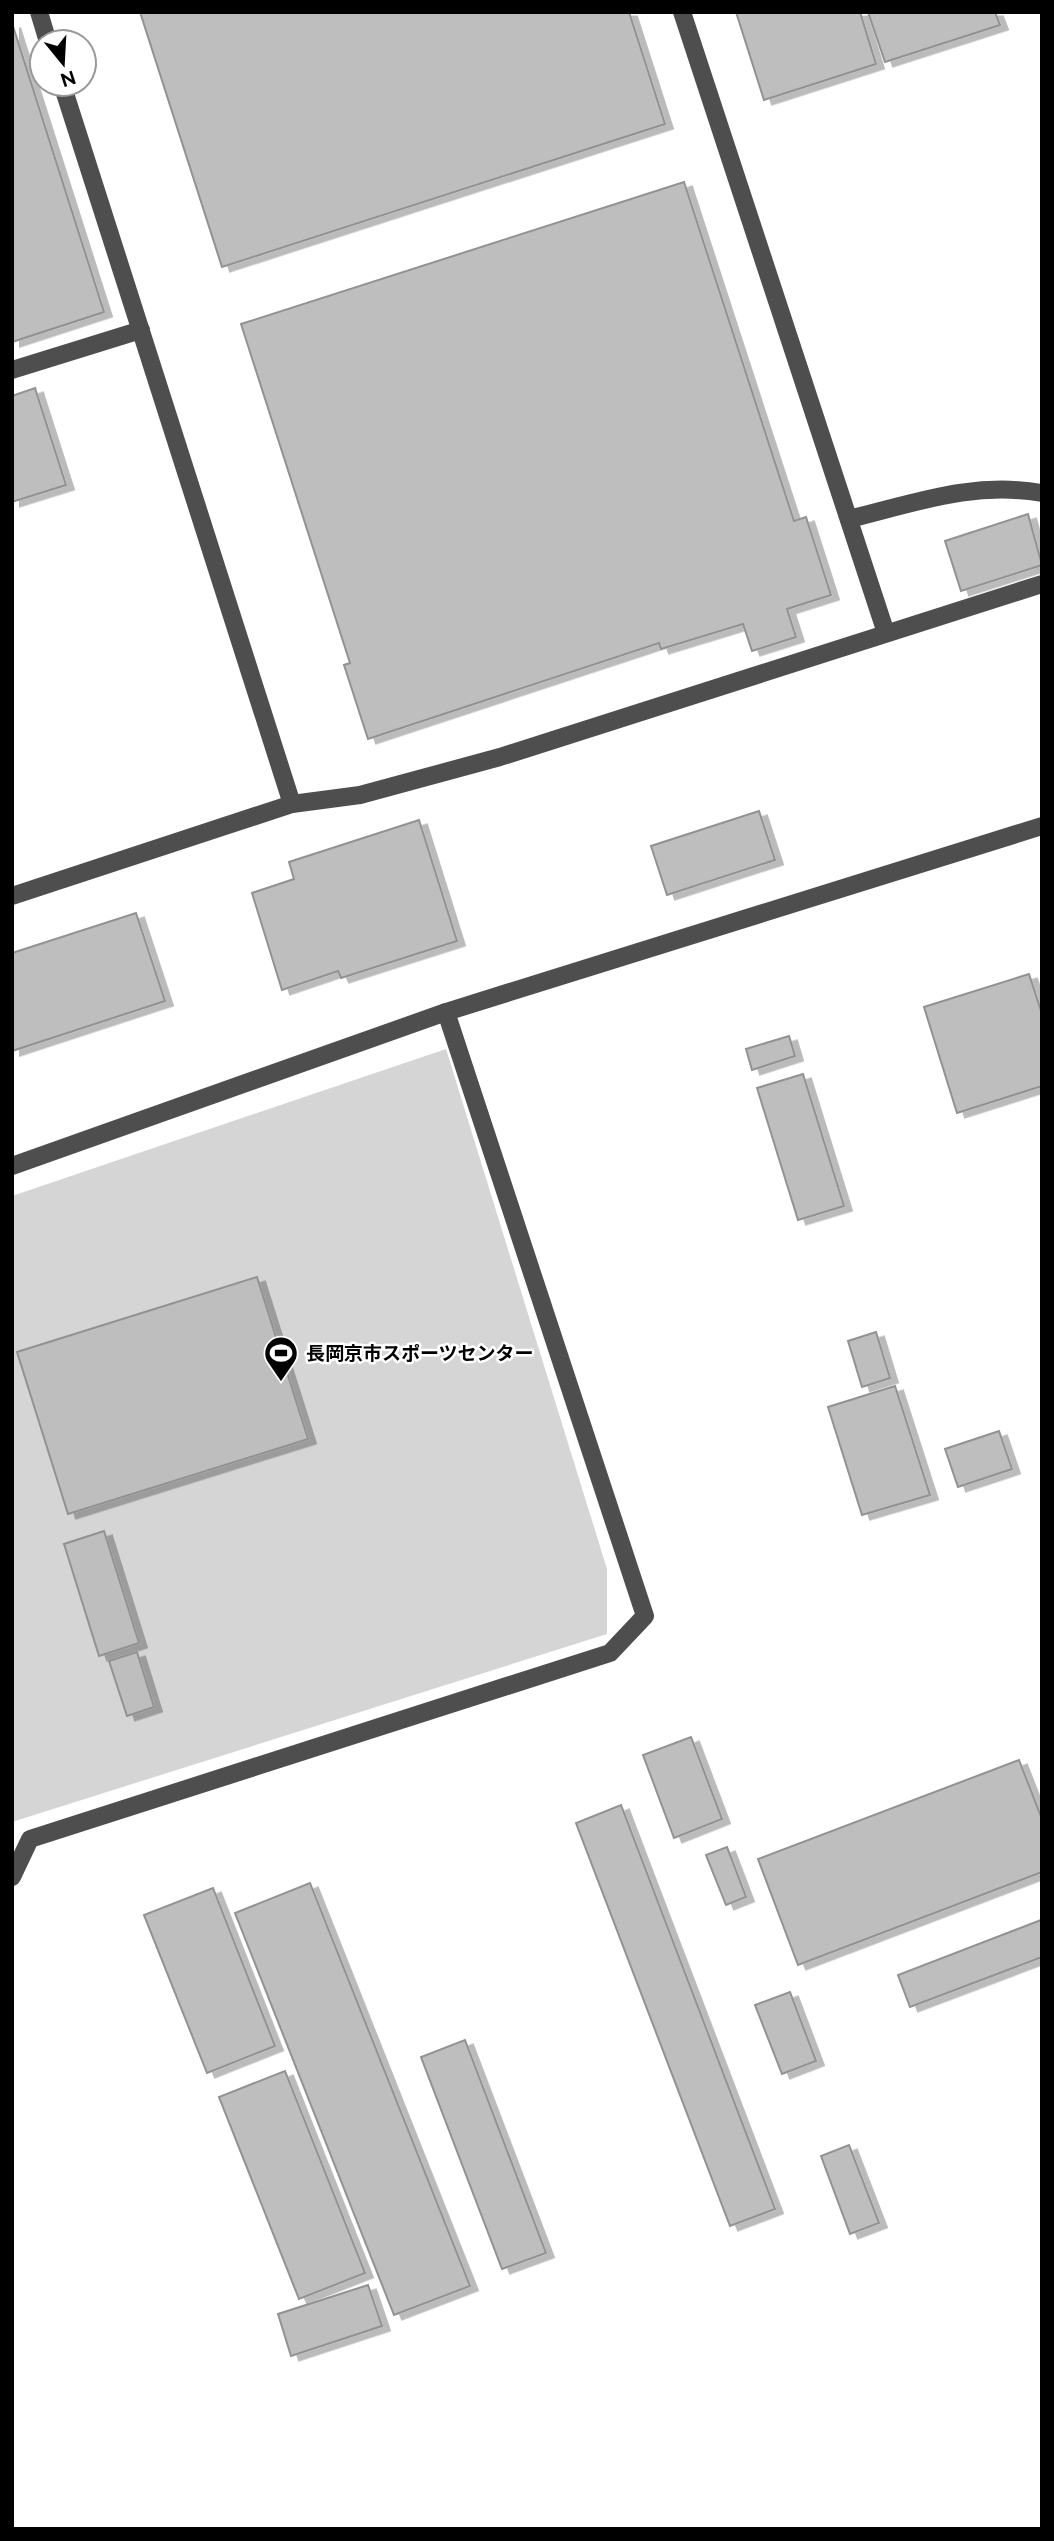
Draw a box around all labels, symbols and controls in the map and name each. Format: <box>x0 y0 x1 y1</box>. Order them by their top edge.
north arrow <box>28 28 98 98</box>
text: N <box>58 66 79 92</box>
sports icon: 長岡京市スポーツセンター <box>262 1334 300 1383</box>
place label: 長岡京市スポーツセンター <box>306 1342 534 1364</box>

